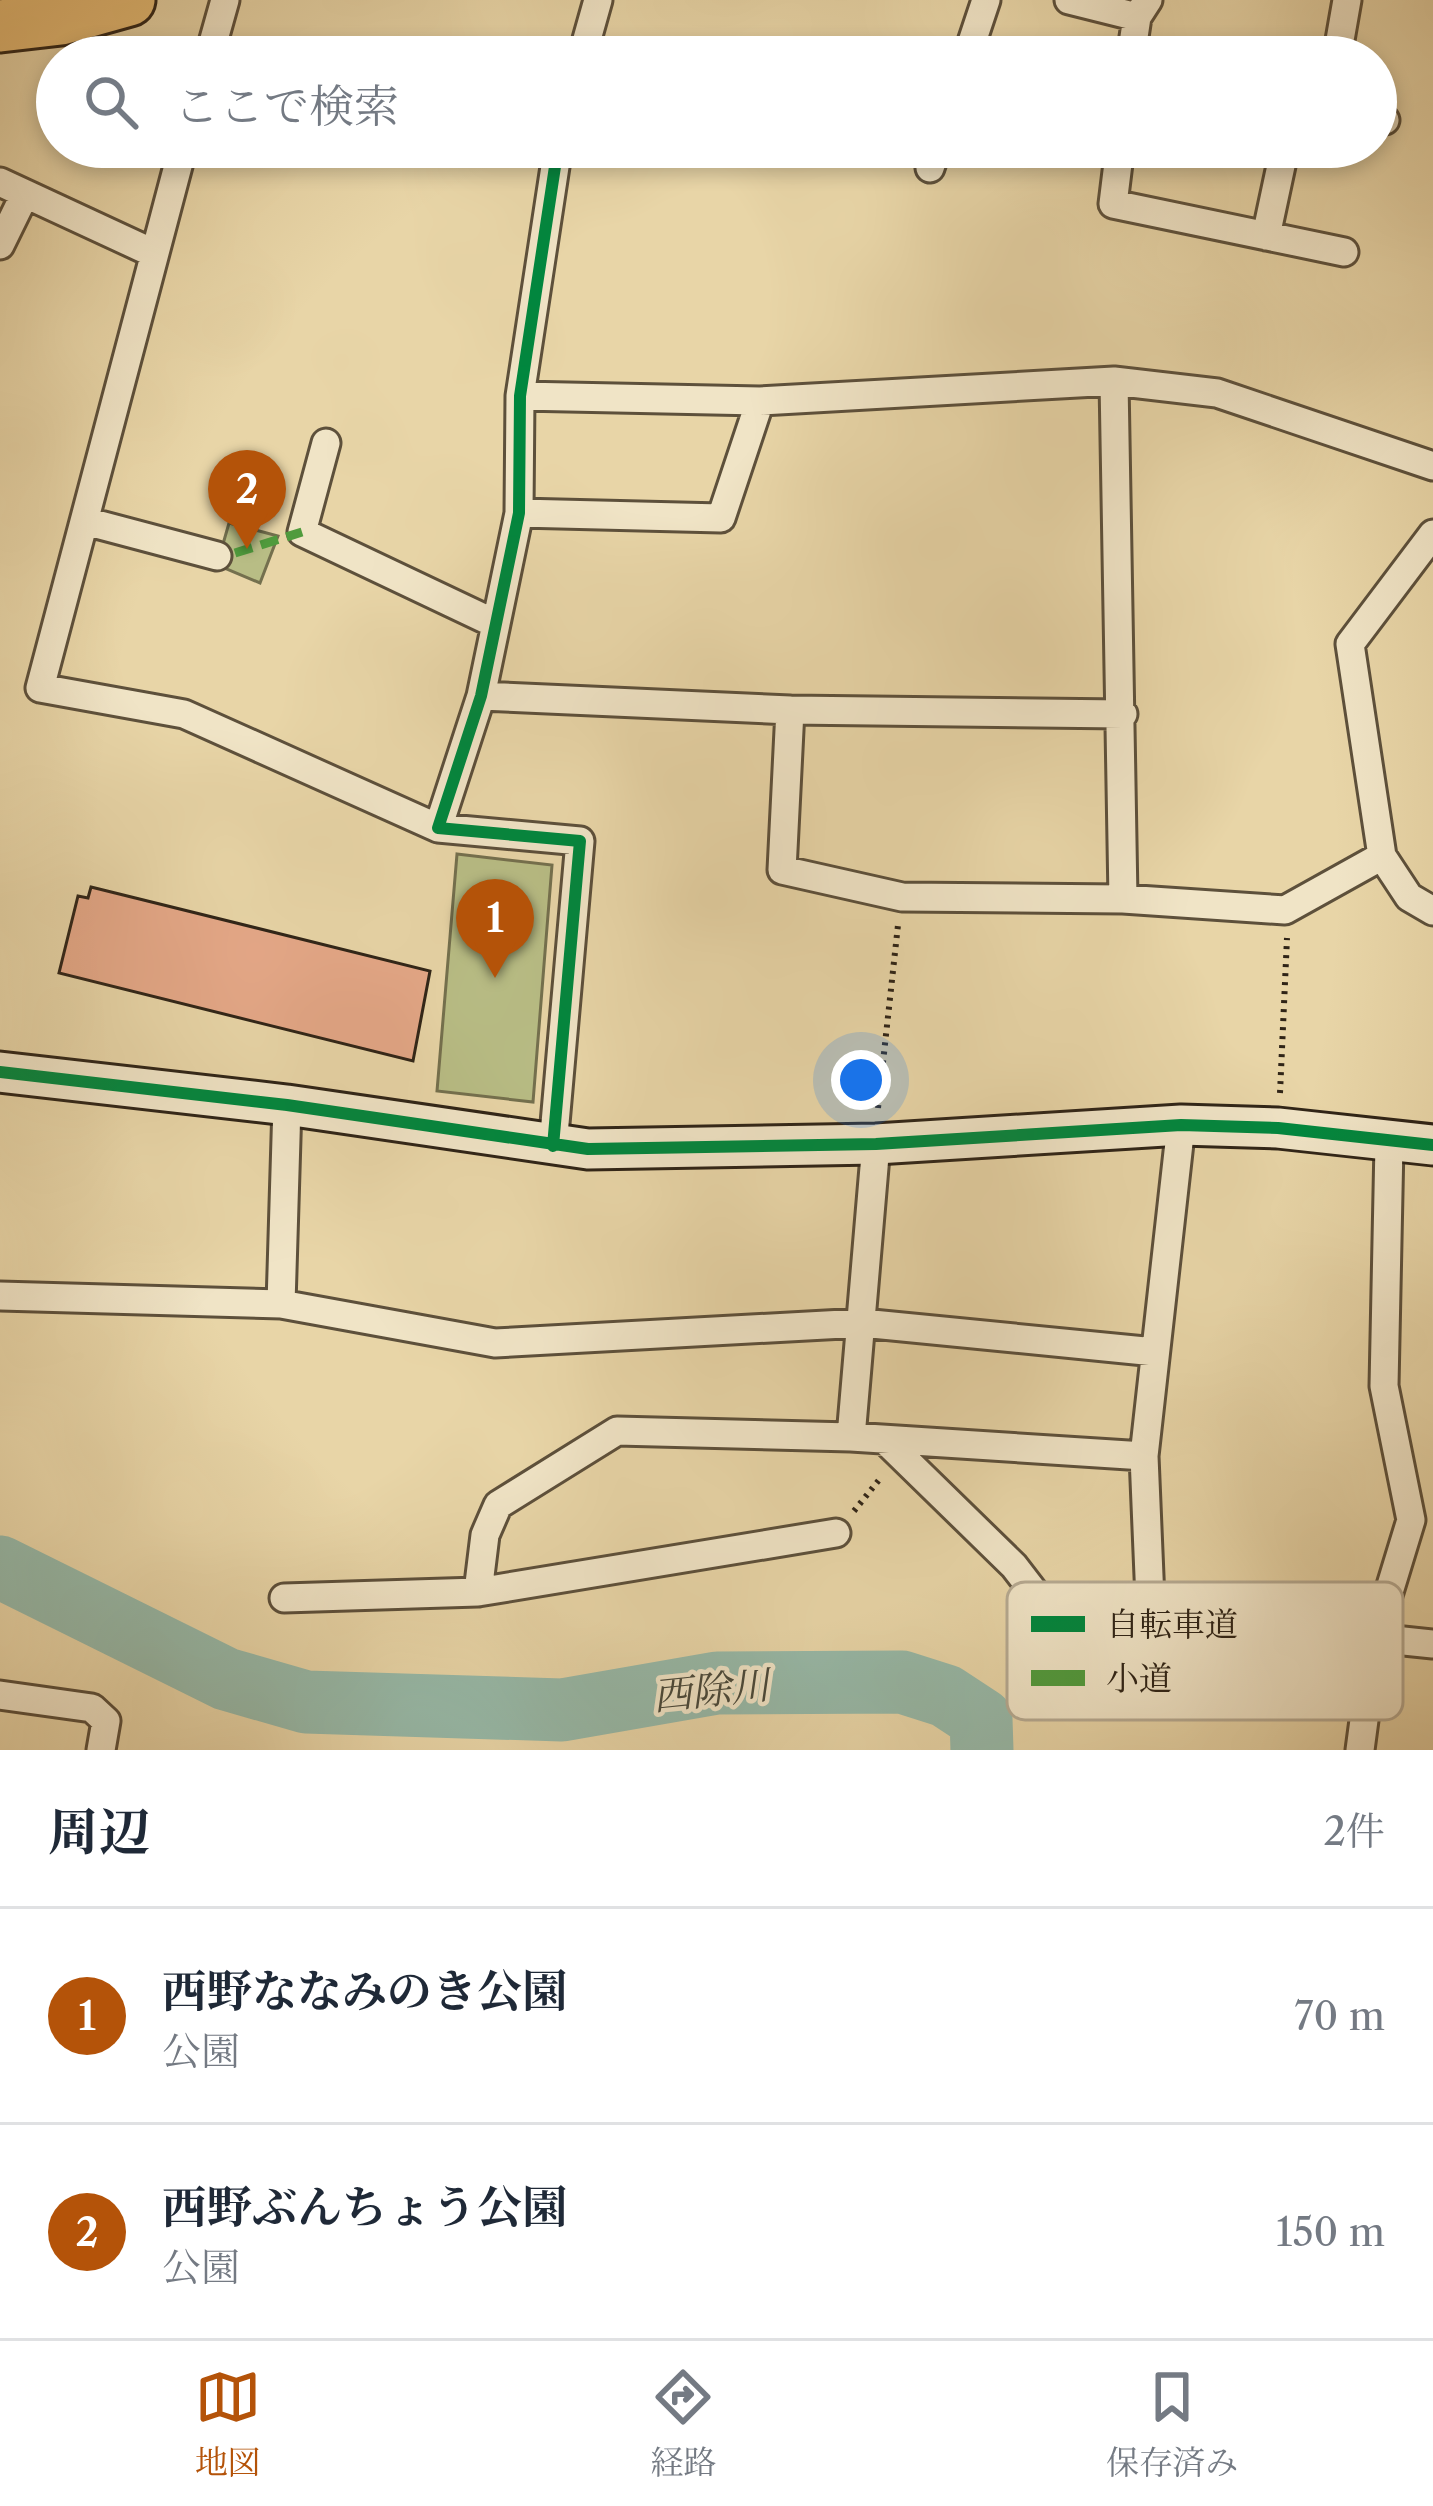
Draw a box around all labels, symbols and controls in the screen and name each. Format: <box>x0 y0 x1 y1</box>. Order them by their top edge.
search box <box>36 36 1397 168</box>
icon: search <box>78 69 144 135</box>
text: ここで検索 <box>174 78 399 134</box>
pin: 2 <box>208 450 286 549</box>
pin: 1 <box>456 879 534 978</box>
your location <box>831 1050 891 1110</box>
legend <box>1007 1582 1403 1720</box>
text: 自転車道 <box>1106 1604 1238 1645</box>
text: 小道 <box>1106 1658 1172 1699</box>
water label: 西除川 <box>650 1660 776 1720</box>
text: 周辺 <box>48 1801 150 1863</box>
text: 2件 <box>1324 1807 1385 1855</box>
text: 西野ななみのき公園 <box>162 1963 567 2019</box>
text: 1 <box>78 1992 96 2040</box>
text: 70 m <box>1294 1992 1385 2040</box>
text: 公園 <box>162 2027 240 2075</box>
text: 西野ぶんちょう公園 <box>162 2179 567 2235</box>
text: 2 <box>75 2208 99 2256</box>
text: 150 m <box>1276 2208 1385 2256</box>
text: 公園 <box>162 2243 240 2291</box>
tab: 地図 <box>195 2364 261 2483</box>
tab: 経路 <box>650 2364 716 2483</box>
tab: 保存済み <box>1106 2364 1238 2483</box>

